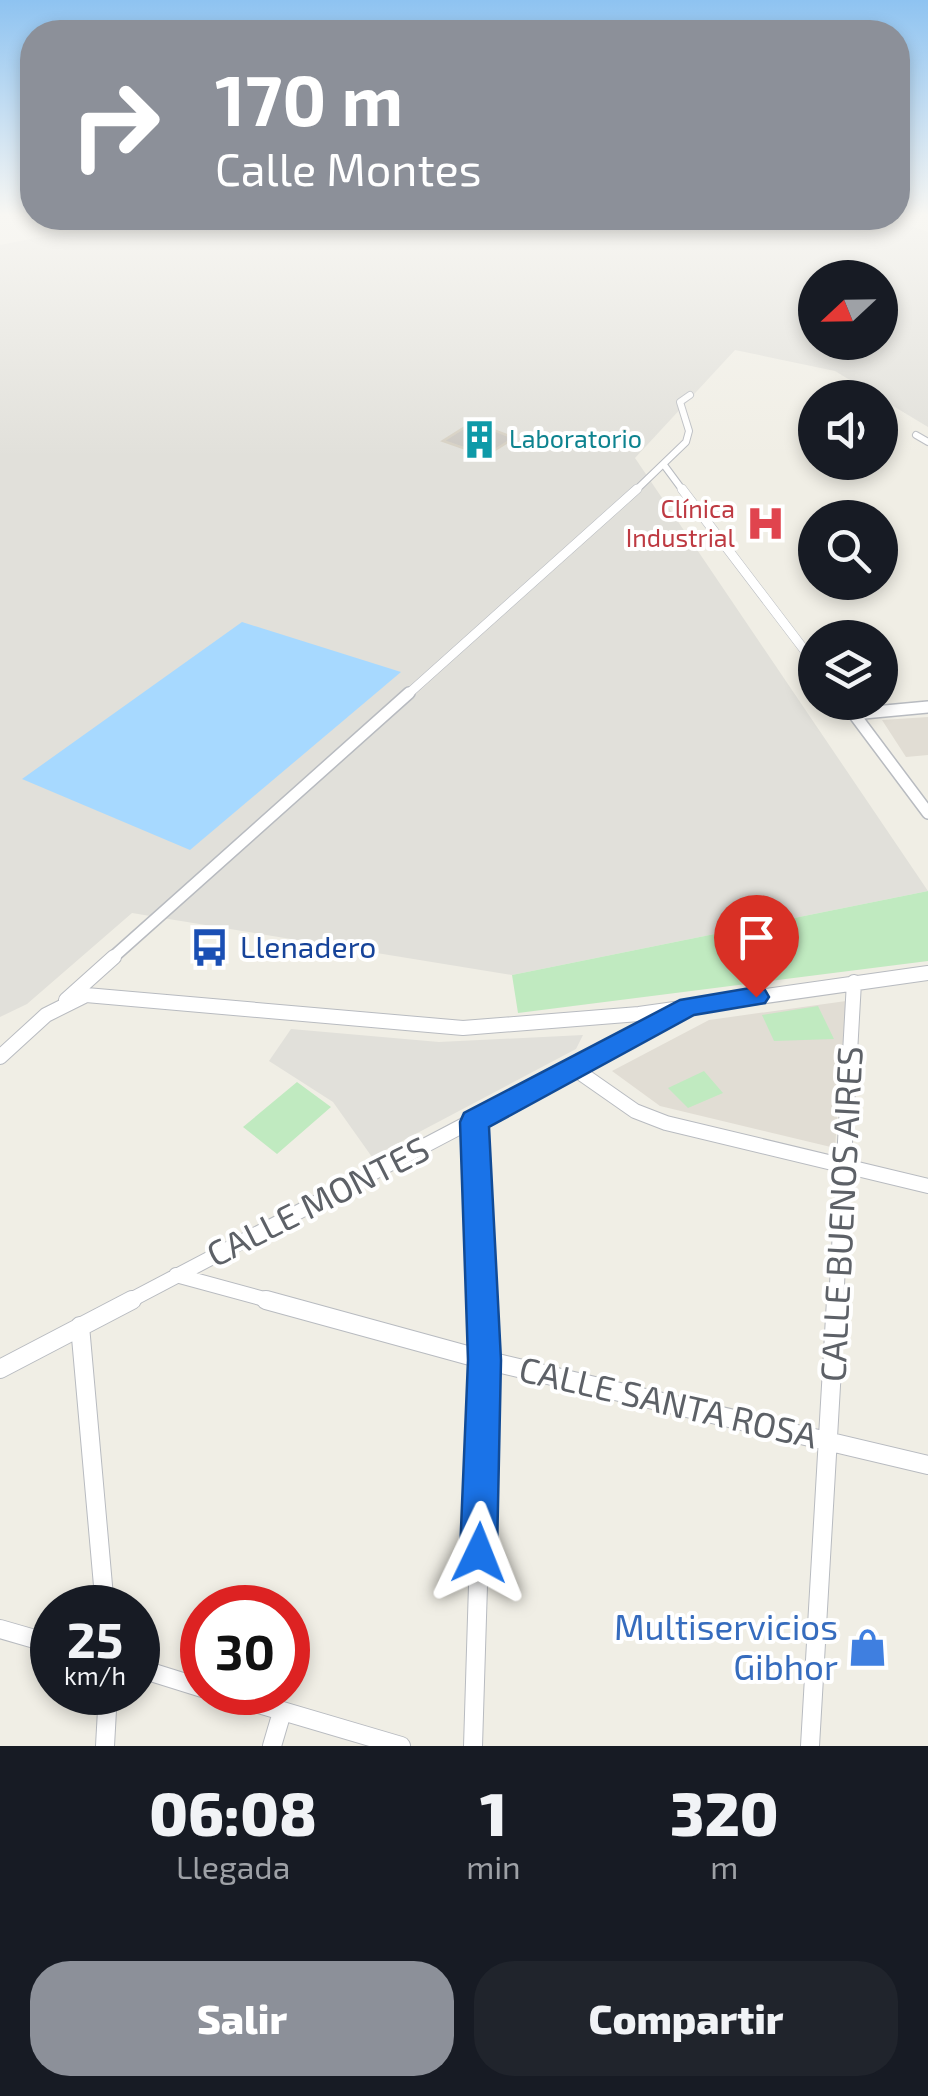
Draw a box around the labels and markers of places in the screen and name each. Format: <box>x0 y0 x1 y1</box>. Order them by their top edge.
building icon: Laboratorio <box>458 418 500 460</box>
place label: Laboratorio <box>509 423 642 453</box>
place label: Clínica Industrial <box>626 493 736 552</box>
hospital icon: Clínica Industrial <box>744 502 786 544</box>
pin <box>714 895 799 998</box>
bus stop icon: Llenadero <box>189 927 231 969</box>
place label: Llenadero <box>240 928 376 964</box>
place label: Multiservicios Gibhor <box>614 1605 838 1687</box>
shop icon: Multiservicios Gibhor <box>847 1627 889 1669</box>

